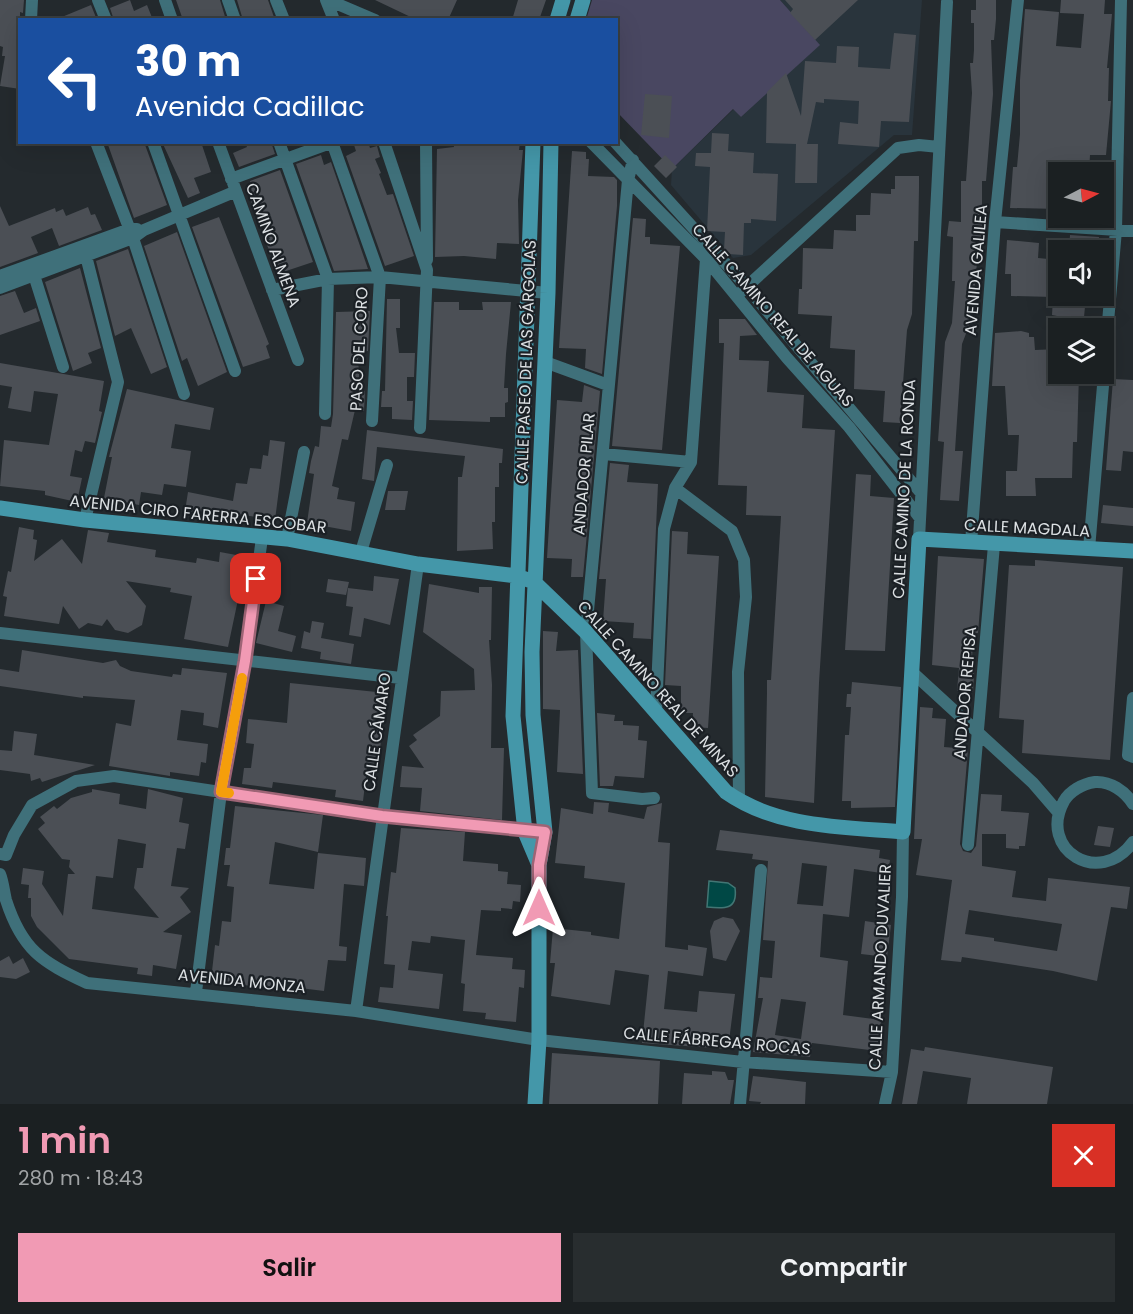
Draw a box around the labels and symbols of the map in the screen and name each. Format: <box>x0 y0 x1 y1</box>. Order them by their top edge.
north arrow <box>1048 162 1114 228</box>
street label: CAMINO ALMENA <box>240 180 306 311</box>
street label: AVENIDA GALILEA <box>959 203 993 336</box>
street label: CALLE CAMINO REAL DE AGUAS <box>687 218 859 412</box>
street label: CALLE PASEO DE LAS GÁRGOLAS <box>510 240 542 484</box>
street label: PASO DEL CORO <box>344 286 374 412</box>
street label: CALLE CAMINO DE LA RONDA <box>887 378 921 599</box>
street label: ANDADOR PILAR <box>567 412 601 536</box>
street label: AVENIDA CIRO FARERRA ESCOBAR <box>68 489 328 539</box>
street label: CALLE MAGDALA <box>963 513 1091 543</box>
pin <box>230 553 281 604</box>
street label: CALLE CAMINO REAL DE MINAS <box>572 595 744 783</box>
street label: ANDADOR REPISA <box>948 625 982 760</box>
street label: CALLE CÁMARO <box>357 671 397 793</box>
street label: CALLE ARMANDO DUVALIER <box>863 863 897 1071</box>
position arrow <box>507 876 571 940</box>
street label: AVENIDA MONZA <box>177 963 307 999</box>
street label: CALLE FÁBREGAS ROCAS <box>622 1021 812 1061</box>

